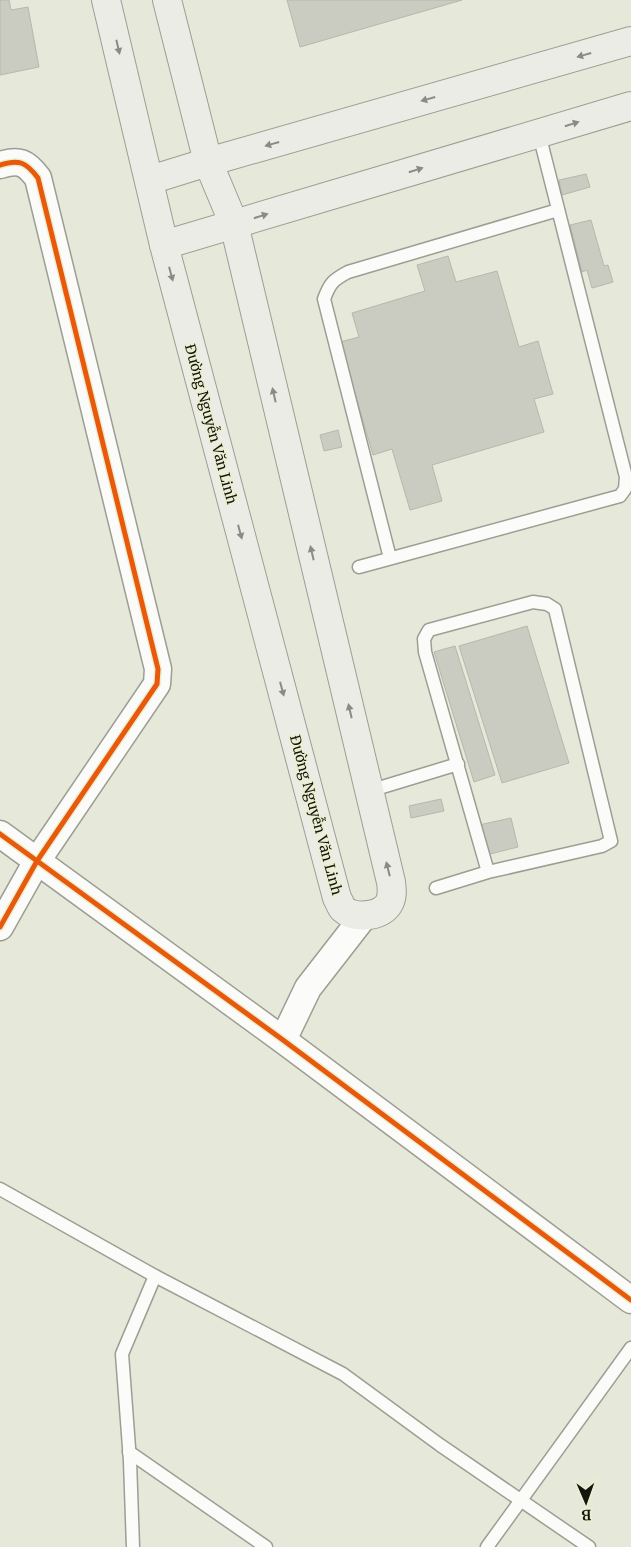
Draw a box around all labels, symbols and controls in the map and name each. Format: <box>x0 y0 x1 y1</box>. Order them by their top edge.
one-way arrow <box>114 40 122 55</box>
one-way arrow <box>577 51 592 59</box>
one-way arrow <box>420 95 435 103</box>
one-way arrow <box>565 119 580 127</box>
one-way arrow <box>264 140 279 148</box>
one-way arrow <box>409 166 424 174</box>
one-way arrow <box>253 212 268 220</box>
one-way arrow <box>167 266 175 281</box>
street label: Đường Nguyễn Văn Linh <box>181 342 241 506</box>
one-way arrow <box>270 387 278 402</box>
one-way arrow <box>236 525 244 540</box>
one-way arrow <box>308 545 316 560</box>
one-way arrow <box>278 682 286 697</box>
one-way arrow <box>346 703 354 718</box>
street label: Đường Nguyễn Văn Linh <box>286 733 346 897</box>
one-way arrow <box>384 861 392 876</box>
north arrow <box>561 1477 611 1527</box>
text: B <box>581 1506 592 1524</box>

